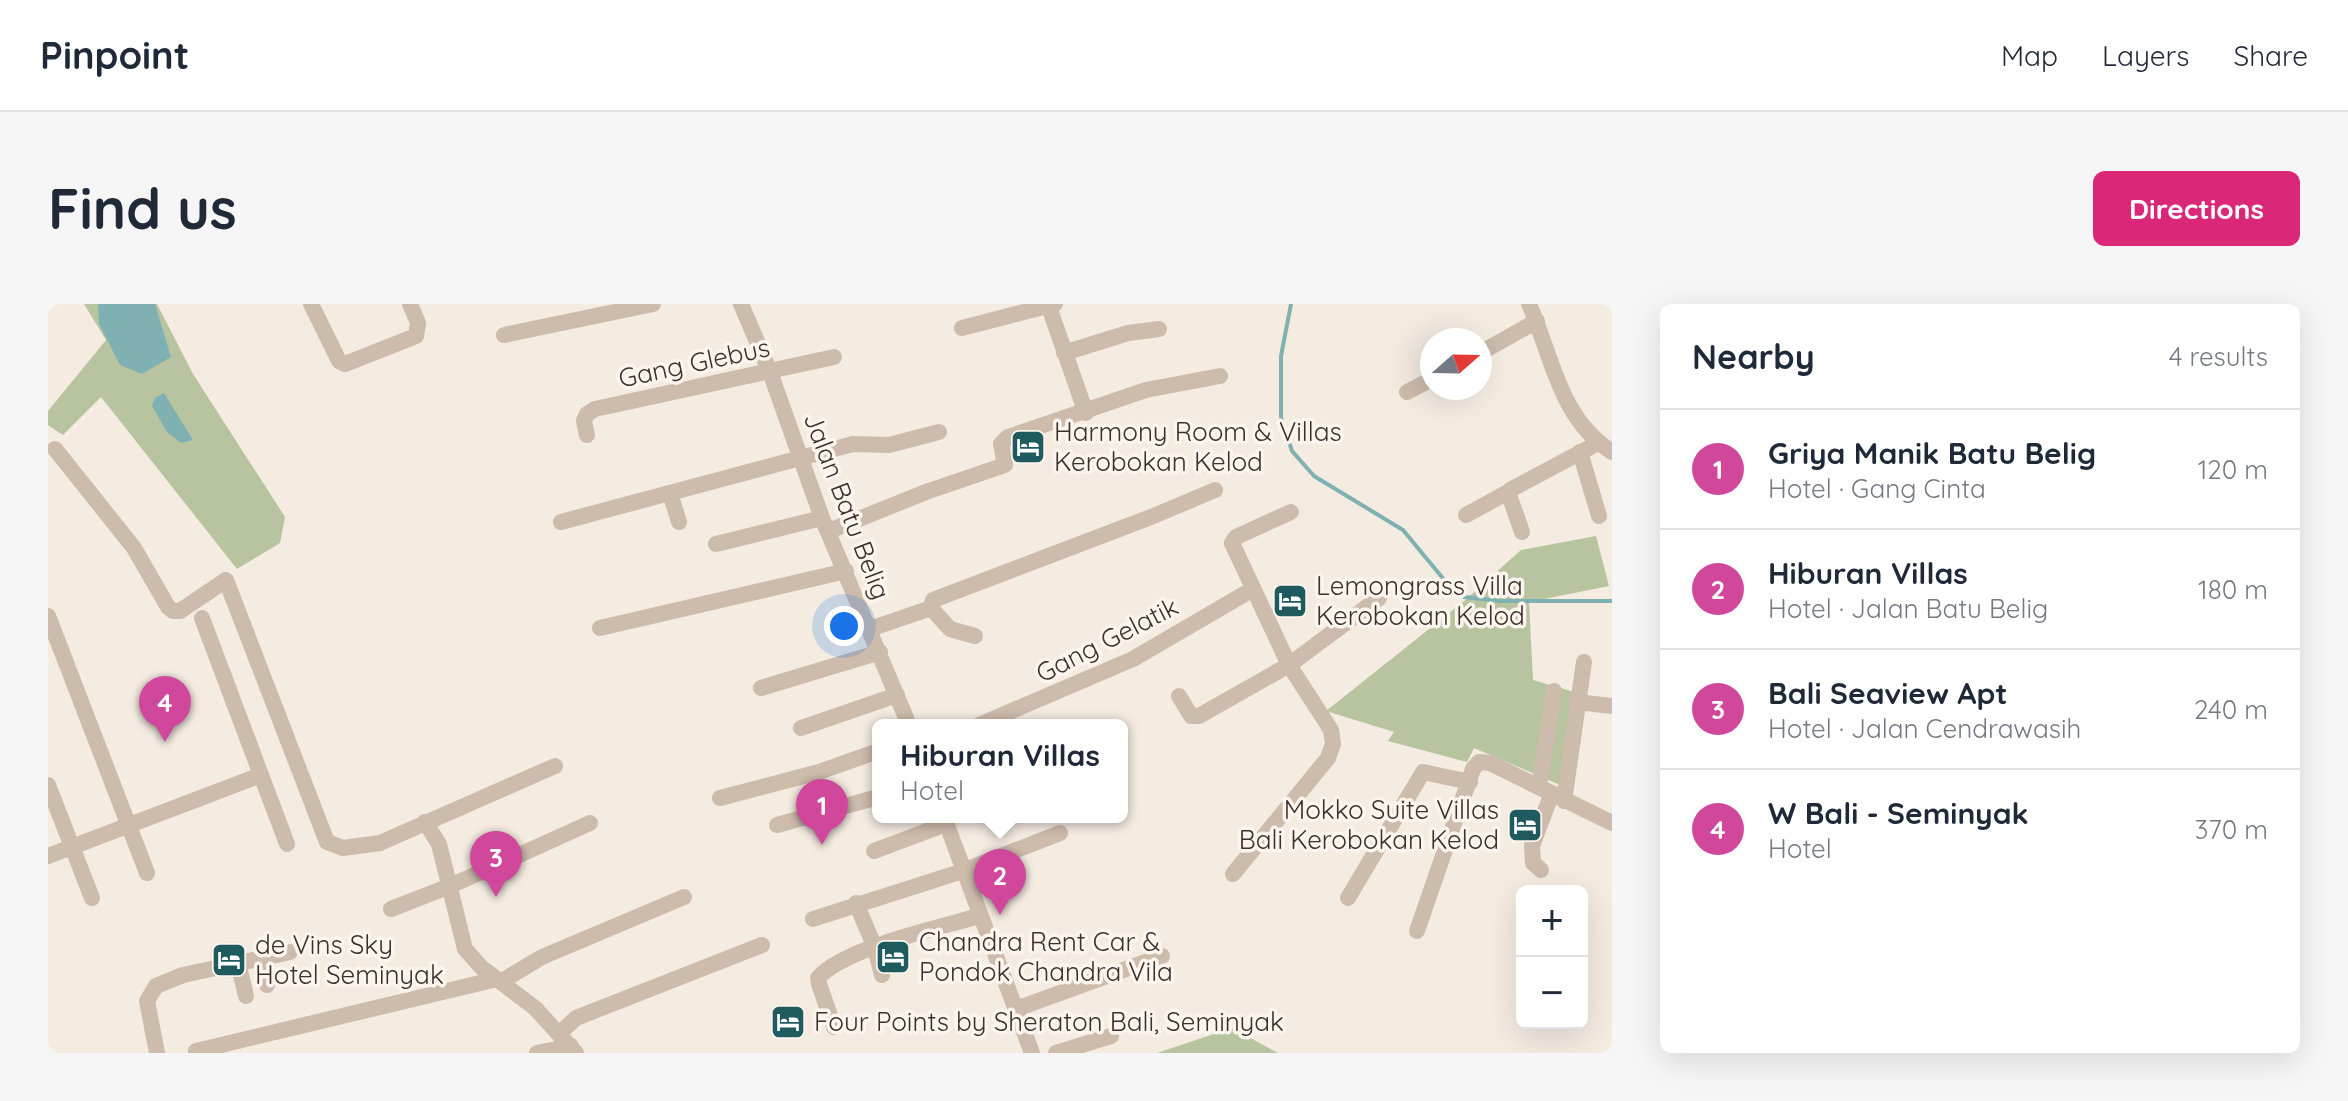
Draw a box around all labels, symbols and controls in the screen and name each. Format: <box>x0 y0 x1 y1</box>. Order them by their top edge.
text: Pinpoint <box>40 31 189 79</box>
text: Map <box>2001 38 2058 73</box>
text: Layers <box>2102 38 2189 73</box>
text: Share <box>2233 38 2308 73</box>
button: Directions <box>2093 171 2300 246</box>
text: Find us <box>48 173 237 243</box>
north arrow <box>1420 328 1492 400</box>
street label: Gang Glebus <box>615 330 773 395</box>
text: Nearby <box>1692 335 1815 378</box>
text: 4 results <box>2169 340 2268 373</box>
street label: Jalan Batu Belig <box>797 408 898 604</box>
place label: Harmony Room & Villas Kerobokan Kelod <box>1054 415 1342 478</box>
hotel icon: Harmony Room & Villas Kerobokan Kelod <box>1009 428 1047 466</box>
text: Griya Manik Batu Belig <box>1768 434 2096 472</box>
text: 1 <box>1713 453 1723 486</box>
text: 120 m <box>2198 453 2268 486</box>
text: Hotel · Gang Cinta <box>1768 472 1986 505</box>
text: Hiburan Villas <box>1768 554 1968 592</box>
place label: Lemongrass Villa Kerobokan Kelod <box>1316 569 1525 632</box>
text: 2 <box>1711 573 1725 606</box>
text: 180 m <box>2198 573 2268 606</box>
hotel icon: Lemongrass Villa Kerobokan Kelod <box>1271 582 1309 620</box>
street label: Gang Gelatik <box>1030 590 1183 690</box>
text: Hotel · Jalan Batu Belig <box>1768 592 2048 625</box>
your location <box>824 606 864 646</box>
text: Bali Seaview Apt <box>1768 674 2008 712</box>
pin: 4 <box>139 676 191 742</box>
text: 3 <box>1711 693 1725 726</box>
text: 240 m <box>2194 693 2268 726</box>
text: Hotel · Jalan Cendrawasih <box>1768 712 2081 745</box>
popup <box>872 719 1128 823</box>
text: Hiburan Villas <box>900 736 1100 774</box>
text: Hotel <box>900 774 964 807</box>
pin: 1 <box>796 779 848 845</box>
place label: Mokko Suite Villas Bali Kerobokan Kelod <box>1239 793 1499 856</box>
text: W Bali - Seminyak <box>1768 794 2029 832</box>
hotel icon: Mokko Suite Villas Bali Kerobokan Kelod <box>1506 806 1544 844</box>
text: 4 <box>1710 813 1726 846</box>
text: 370 m <box>2195 813 2268 846</box>
pin: 3 <box>470 831 522 897</box>
text: Hotel <box>1768 832 1832 865</box>
pin: 2 <box>974 849 1026 915</box>
map controls <box>1516 885 1588 1029</box>
button: + <box>1516 885 1588 957</box>
place label: Chandra Rent Car & Pondok Chandra Vila <box>919 925 1173 988</box>
place label: de Vins Sky Hotel Seminyak <box>255 928 444 991</box>
hotel icon: Chandra Rent Car & Pondok Chandra Vila <box>874 938 912 976</box>
hotel icon: de Vins Sky Hotel Seminyak <box>210 941 248 979</box>
button: − <box>1516 957 1588 1029</box>
hotel icon: Four Points by Sheraton Bali, Seminyak <box>769 1003 807 1041</box>
place label: Four Points by Sheraton Bali, Seminyak <box>814 1005 1284 1038</box>

